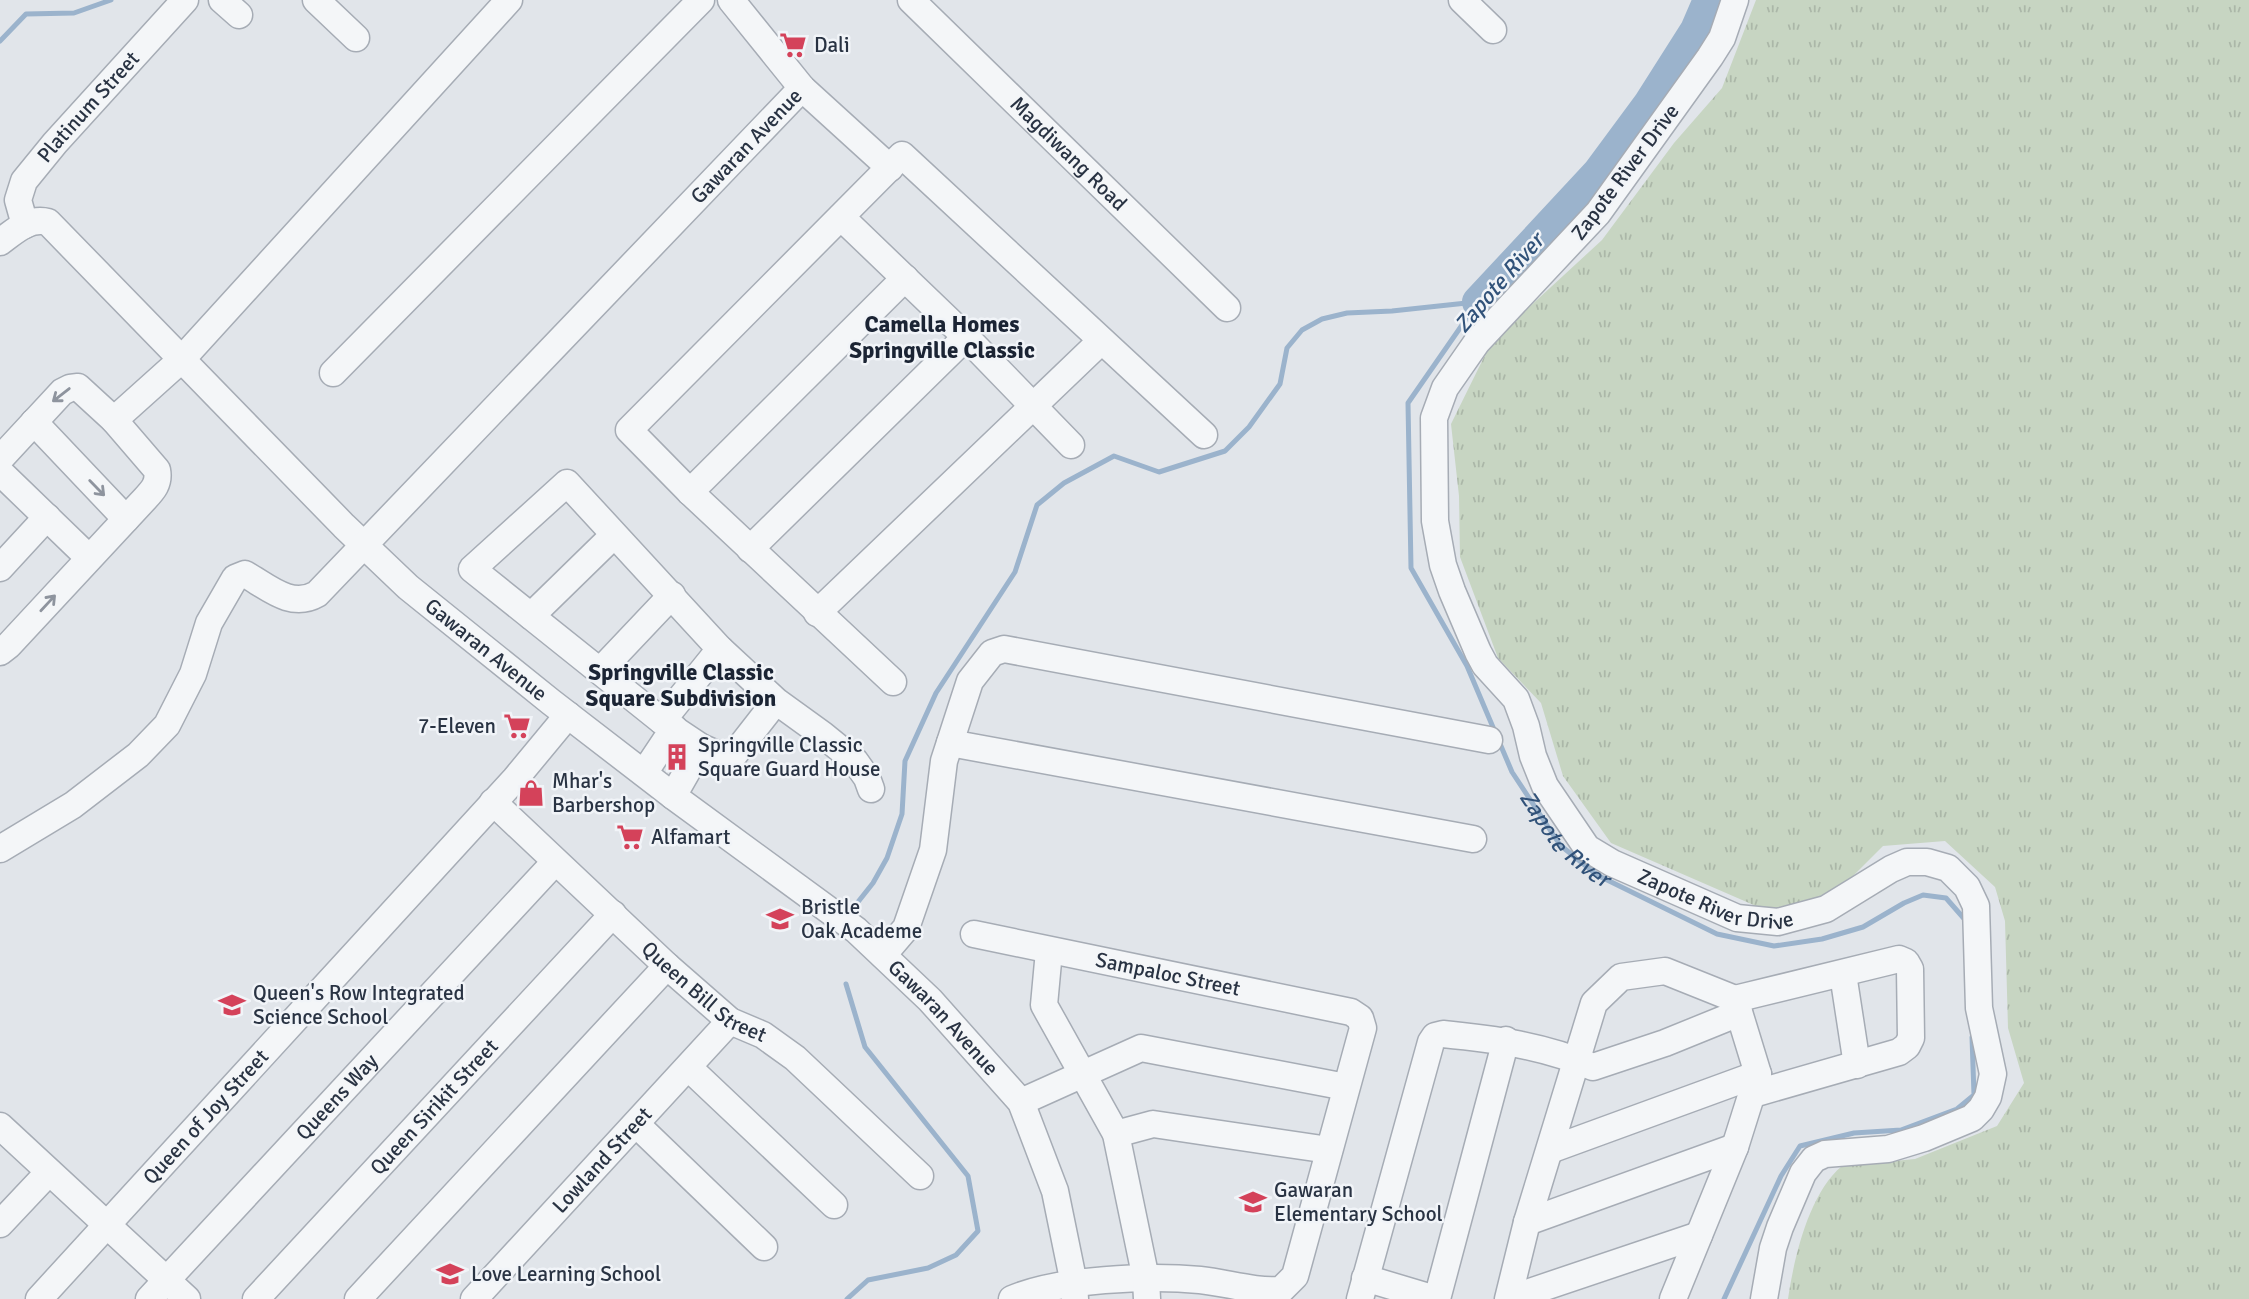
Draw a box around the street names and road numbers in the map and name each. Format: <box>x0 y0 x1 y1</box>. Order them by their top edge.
street label: Platinum Street <box>31 46 145 168</box>
street label: Gawaran Avenue <box>685 83 807 209</box>
street label: Magdiwang Road <box>1005 91 1132 216</box>
street label: Zapote River Drive <box>1565 99 1685 245</box>
street label: Gawaran Avenue <box>420 593 553 707</box>
street label: Zapote River Drive <box>1634 863 1796 936</box>
street label: Queen Bill Street <box>636 936 770 1048</box>
street label: Sampaloc Street <box>1093 946 1243 1002</box>
street label: Gawaran Avenue <box>883 954 1004 1081</box>
street label: Queen Sirikit Street <box>365 1033 504 1180</box>
street label: Queen of Joy Street <box>137 1044 274 1190</box>
street label: Queens Way <box>290 1048 384 1145</box>
street label: Lowland Street <box>547 1101 657 1218</box>

